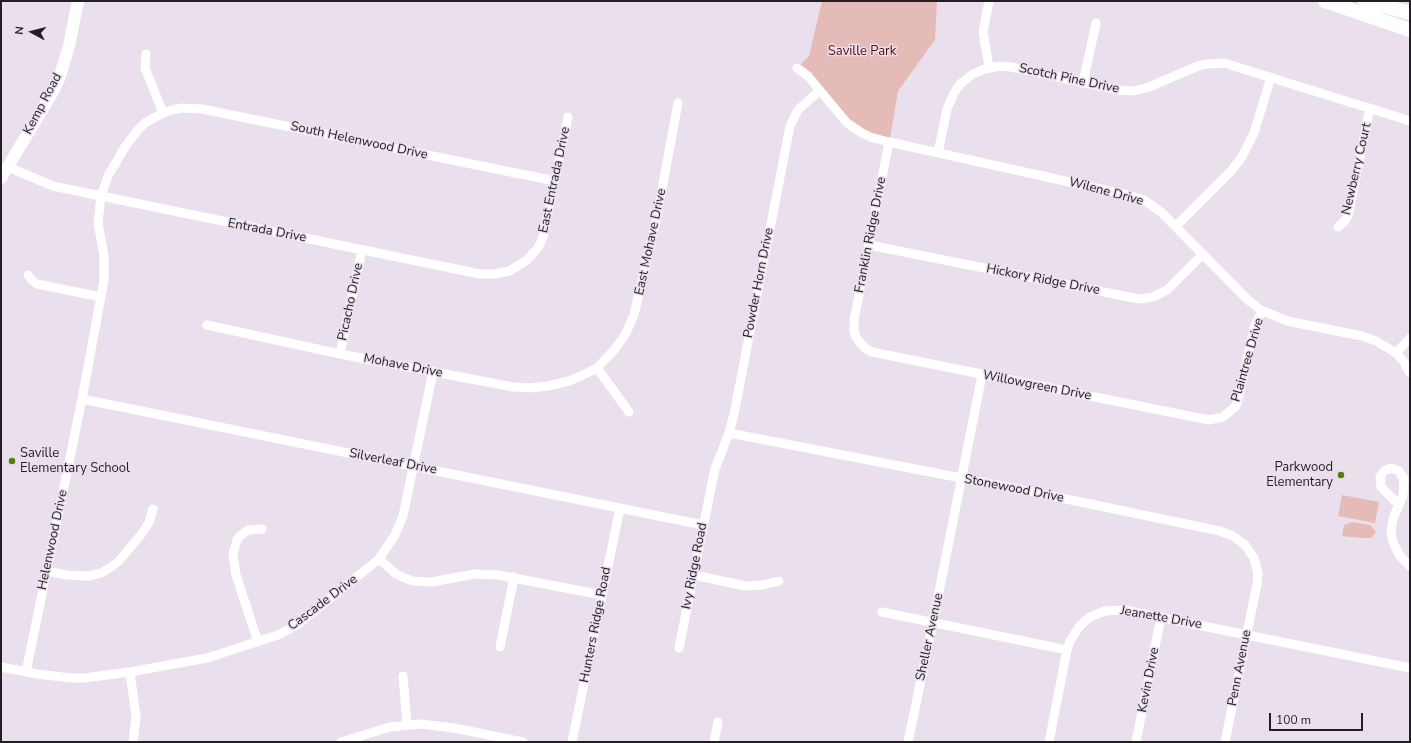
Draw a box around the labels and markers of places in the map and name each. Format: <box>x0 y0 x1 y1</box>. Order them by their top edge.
place label: Saville Elementary School <box>20 446 130 477</box>
marker: Saville Elementary School <box>7 456 17 466</box>
place label: Parkwood Elementary <box>1266 460 1333 491</box>
marker: Parkwood Elementary <box>1336 470 1346 480</box>

